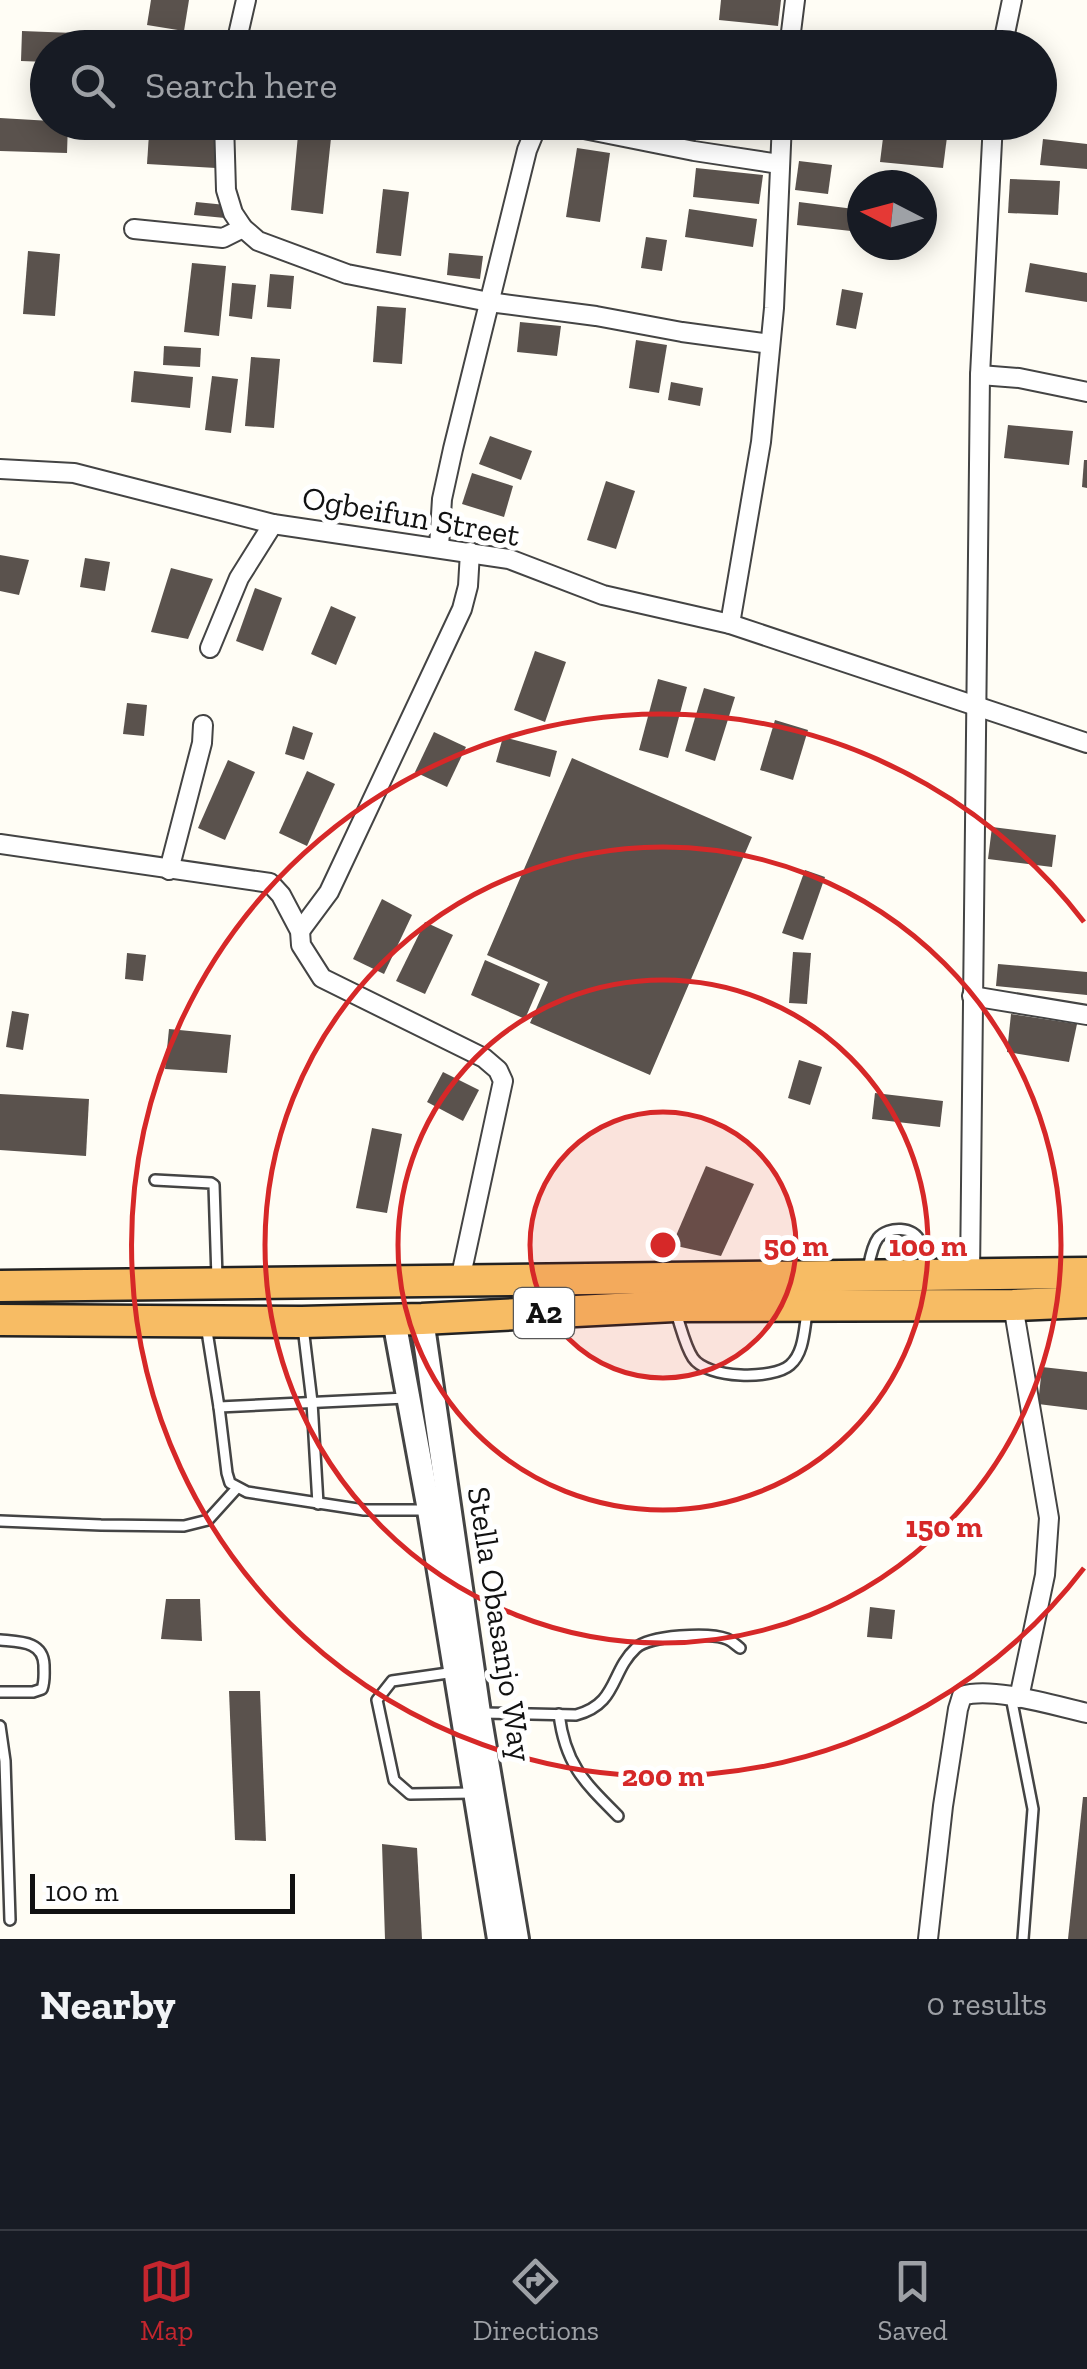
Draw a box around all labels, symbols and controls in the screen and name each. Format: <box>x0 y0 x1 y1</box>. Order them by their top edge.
search box <box>30 30 1057 140</box>
icon: search <box>65 58 120 113</box>
text: Search here <box>145 62 337 108</box>
north arrow <box>847 170 937 260</box>
street label: Ogbeifun Street <box>299 478 523 554</box>
centre of rings <box>645 1227 681 1263</box>
text: 50 m <box>764 1228 828 1264</box>
text: 100 m <box>889 1228 967 1264</box>
road number: A2 <box>514 1288 574 1338</box>
street label: Stella Obasanjo Way <box>460 1484 541 1765</box>
text: 150 m <box>906 1509 982 1545</box>
text: 200 m <box>622 1758 704 1794</box>
scale bar <box>30 1869 295 1914</box>
text: 100 m <box>45 1875 119 1908</box>
text: Nearby <box>40 1979 176 2030</box>
text: 0 results <box>926 1985 1047 2023</box>
tab: Map <box>139 2254 194 2347</box>
tab: Directions <box>473 2254 599 2347</box>
tab: Saved <box>878 2254 948 2347</box>

